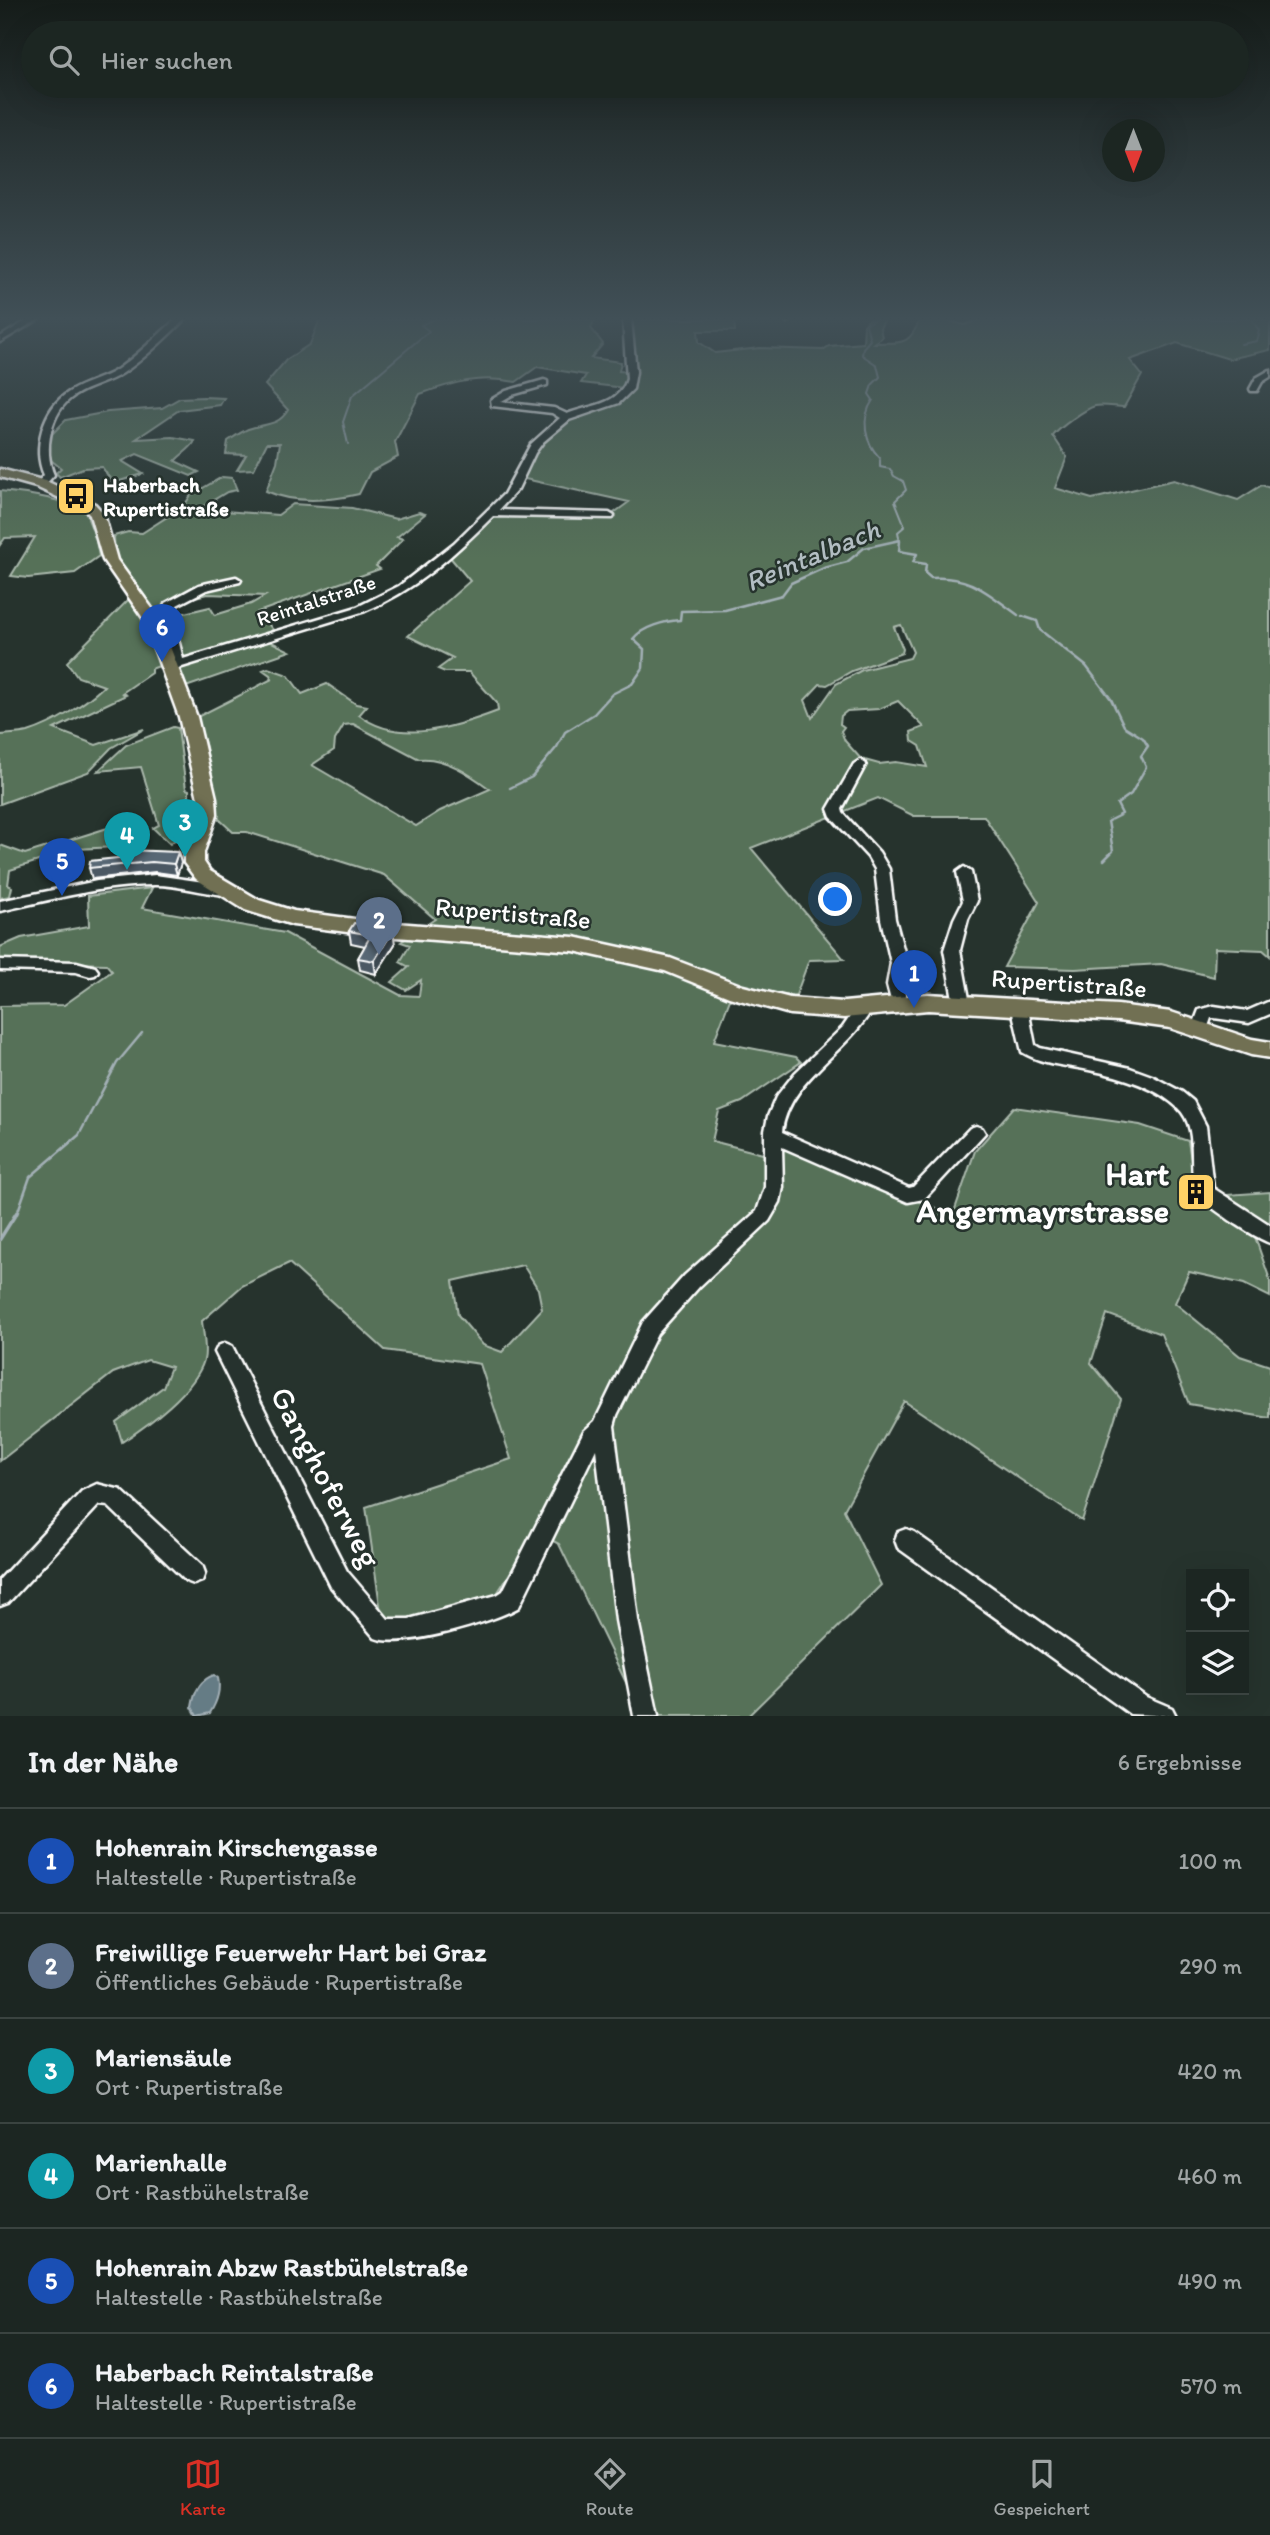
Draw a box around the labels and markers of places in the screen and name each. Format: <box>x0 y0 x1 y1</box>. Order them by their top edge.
place label: Haberbach Rupertistraße <box>103 472 229 522</box>
bus stop icon: Haberbach Rupertistraße <box>55 475 97 517</box>
pin: 6 <box>139 604 185 662</box>
pin: 3 <box>162 799 208 857</box>
pin: 4 <box>104 812 150 870</box>
pin: 5 <box>39 838 85 896</box>
pin: 2 <box>356 897 402 955</box>
pin: 1 <box>891 950 937 1008</box>
place label: Hart Angermayrstrasse <box>916 1155 1169 1230</box>
building icon: Hart Angermayrstrasse <box>1175 1171 1217 1213</box>

